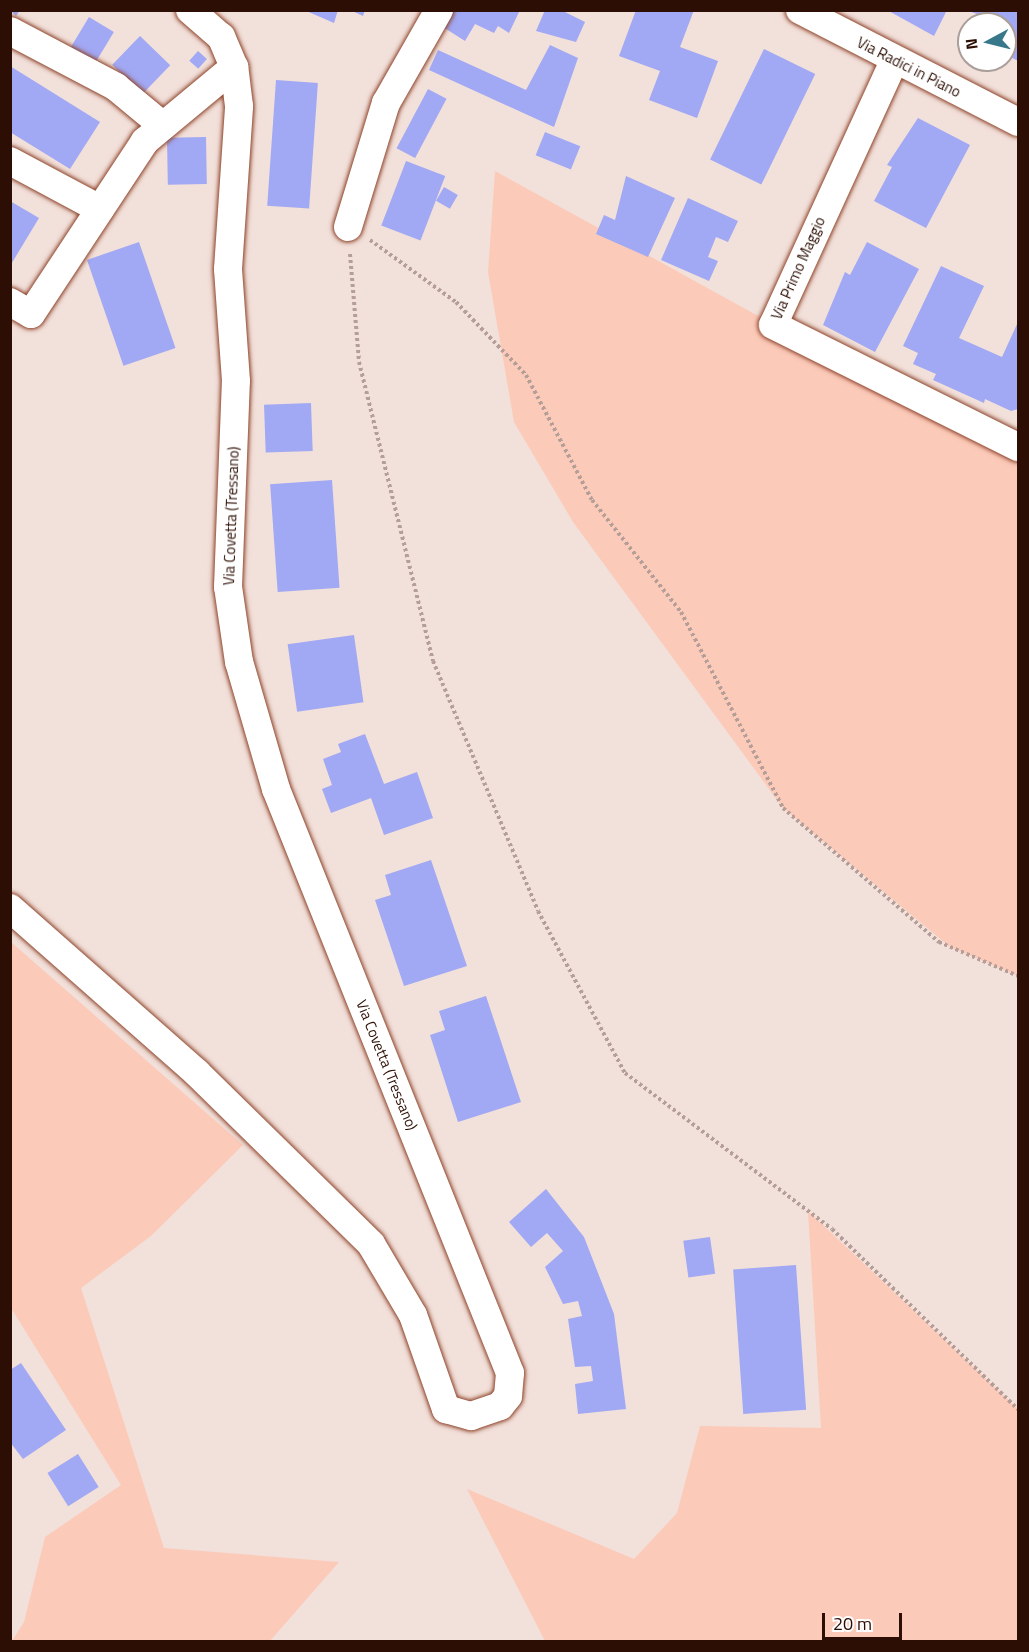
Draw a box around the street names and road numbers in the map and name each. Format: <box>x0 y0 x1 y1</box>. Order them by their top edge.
street label: Via Radici in Piano <box>854 33 964 101</box>
street label: Via Primo Maggio <box>767 214 829 322</box>
street label: Via Covetta (Tressano) <box>220 446 242 586</box>
street label: Via Covetta (Tressano) <box>353 997 421 1133</box>

